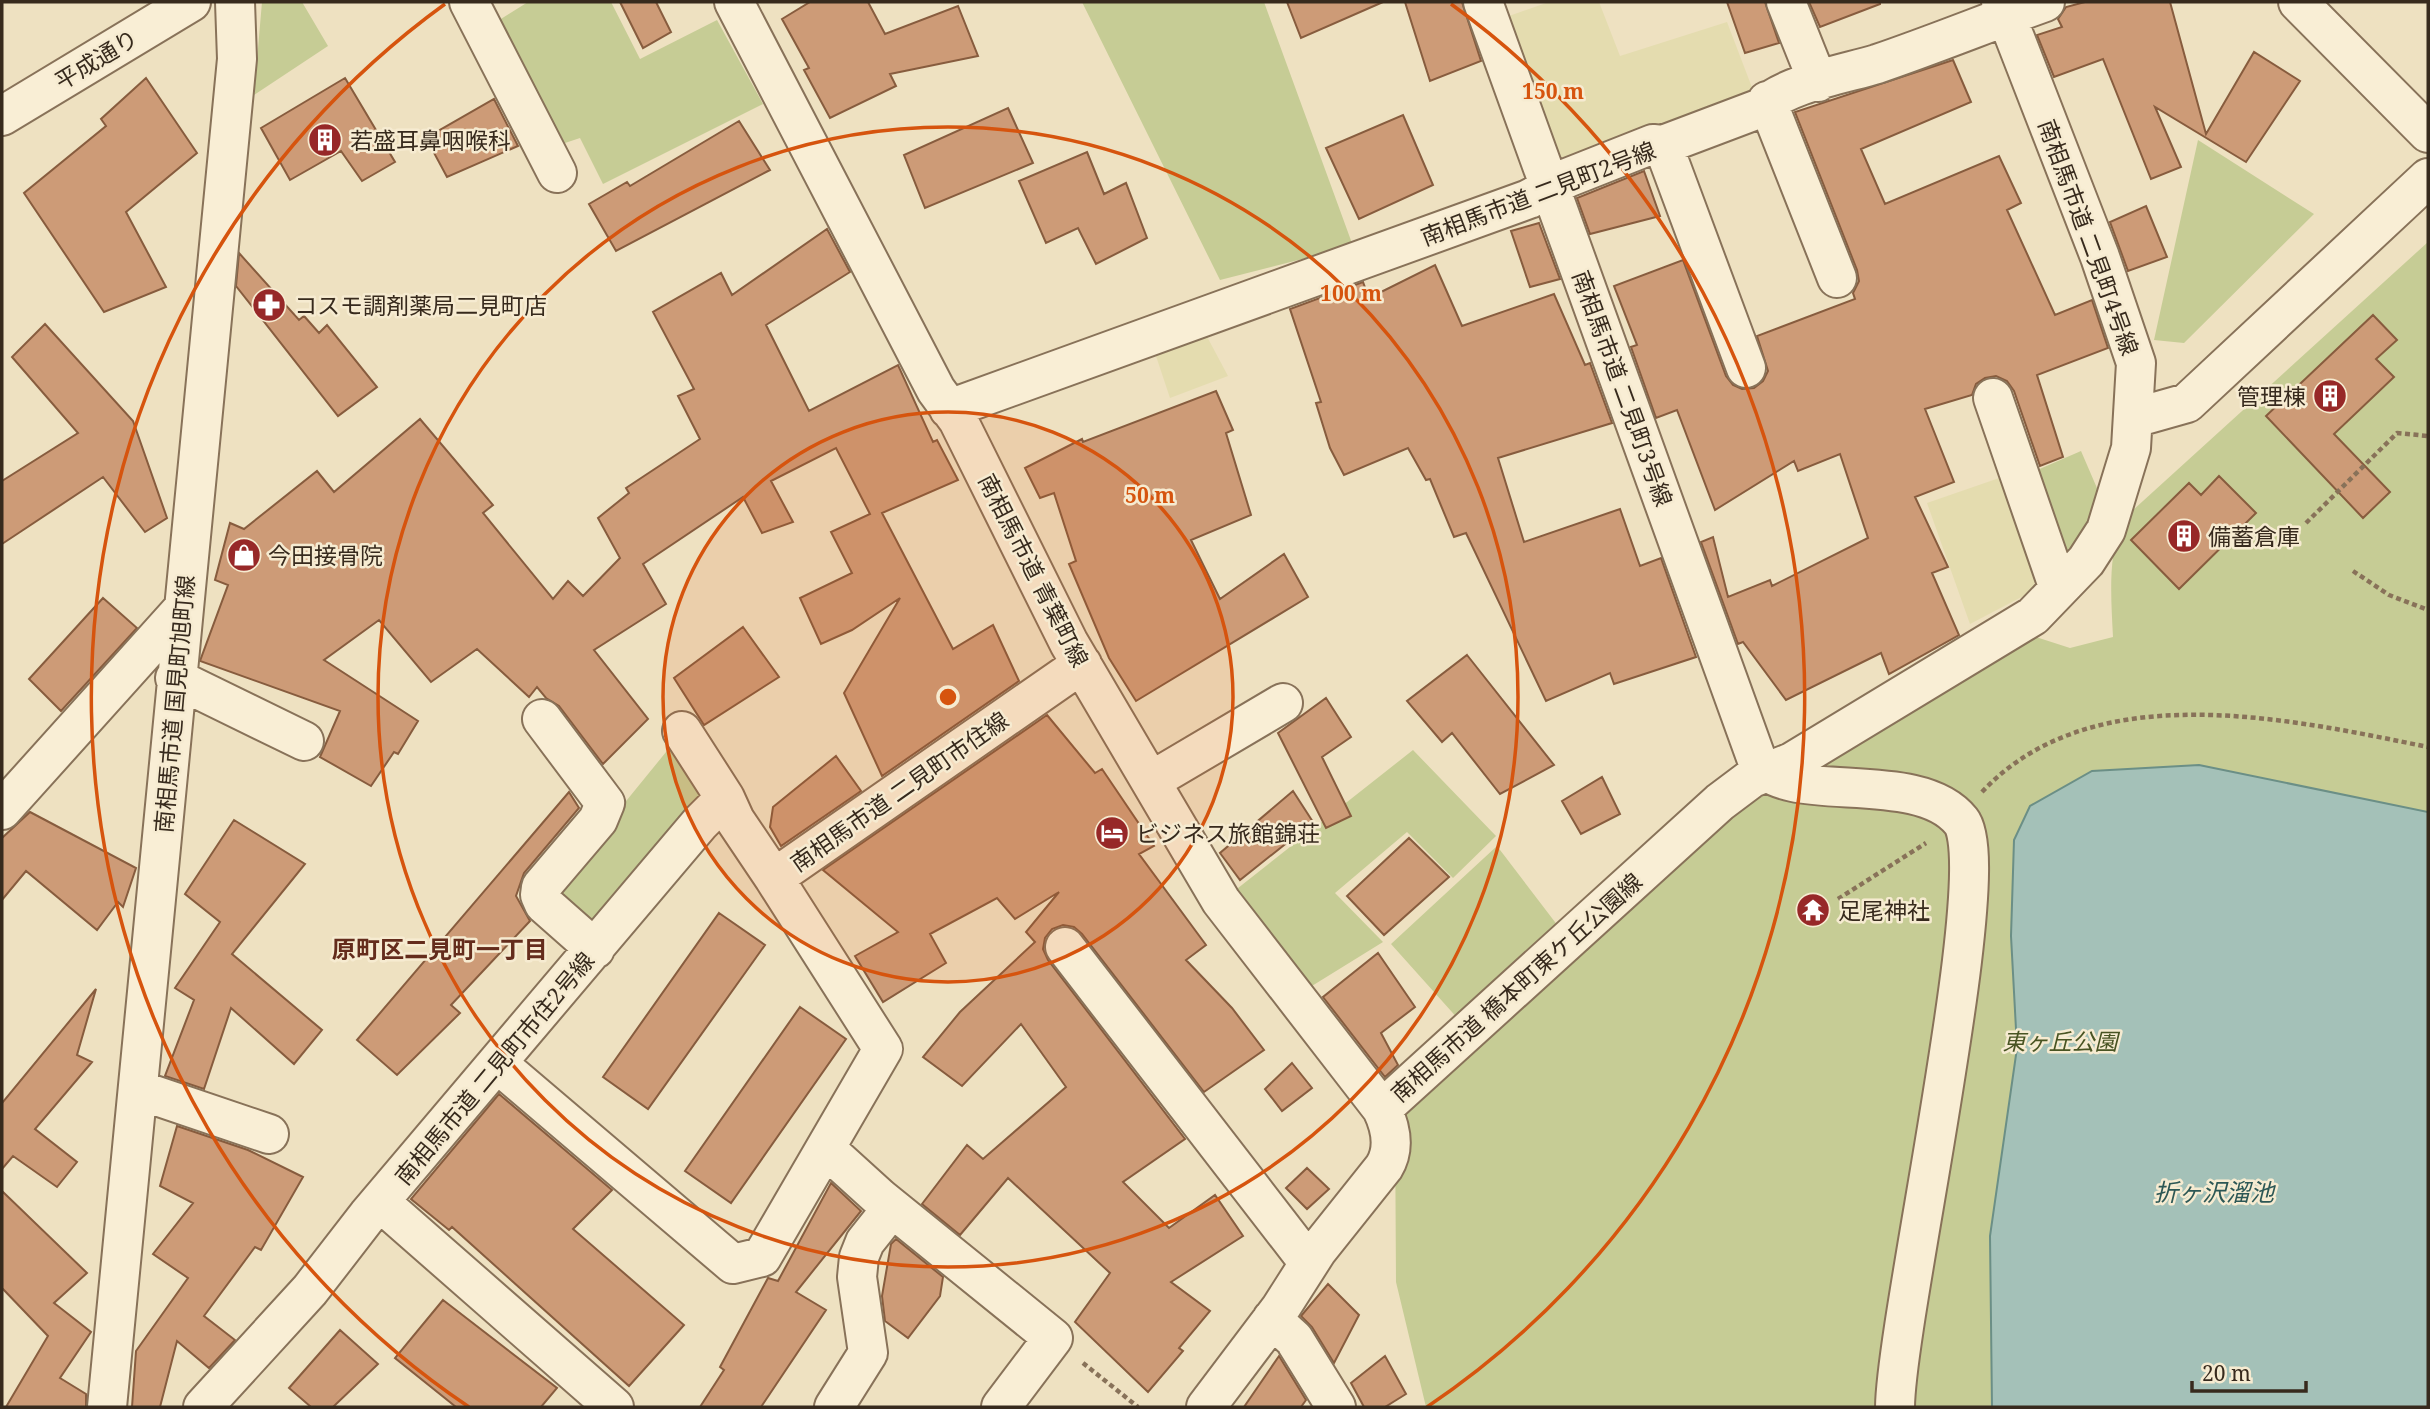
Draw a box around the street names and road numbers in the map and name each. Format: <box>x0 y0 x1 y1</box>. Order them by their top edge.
street label: 平成通り <box>48 22 144 96</box>
street label: 南相馬市道 二見町4号線 <box>2031 115 2147 359</box>
street label: 南相馬市道 二見町2号線 <box>1416 133 1660 253</box>
street label: 南相馬市道 二見町3号線 <box>1565 266 1681 510</box>
street label: 南相馬市道 青葉町線 <box>971 468 1097 672</box>
street label: 南相馬市道 国見町旭町線 <box>147 574 201 834</box>
street label: 南相馬市道 二見町市住線 <box>784 704 1014 878</box>
street label: 南相馬市道 橋本町東ケ丘公園線 <box>1383 865 1649 1109</box>
street label: 南相馬市道 二見町市住2号線 <box>387 945 601 1191</box>

